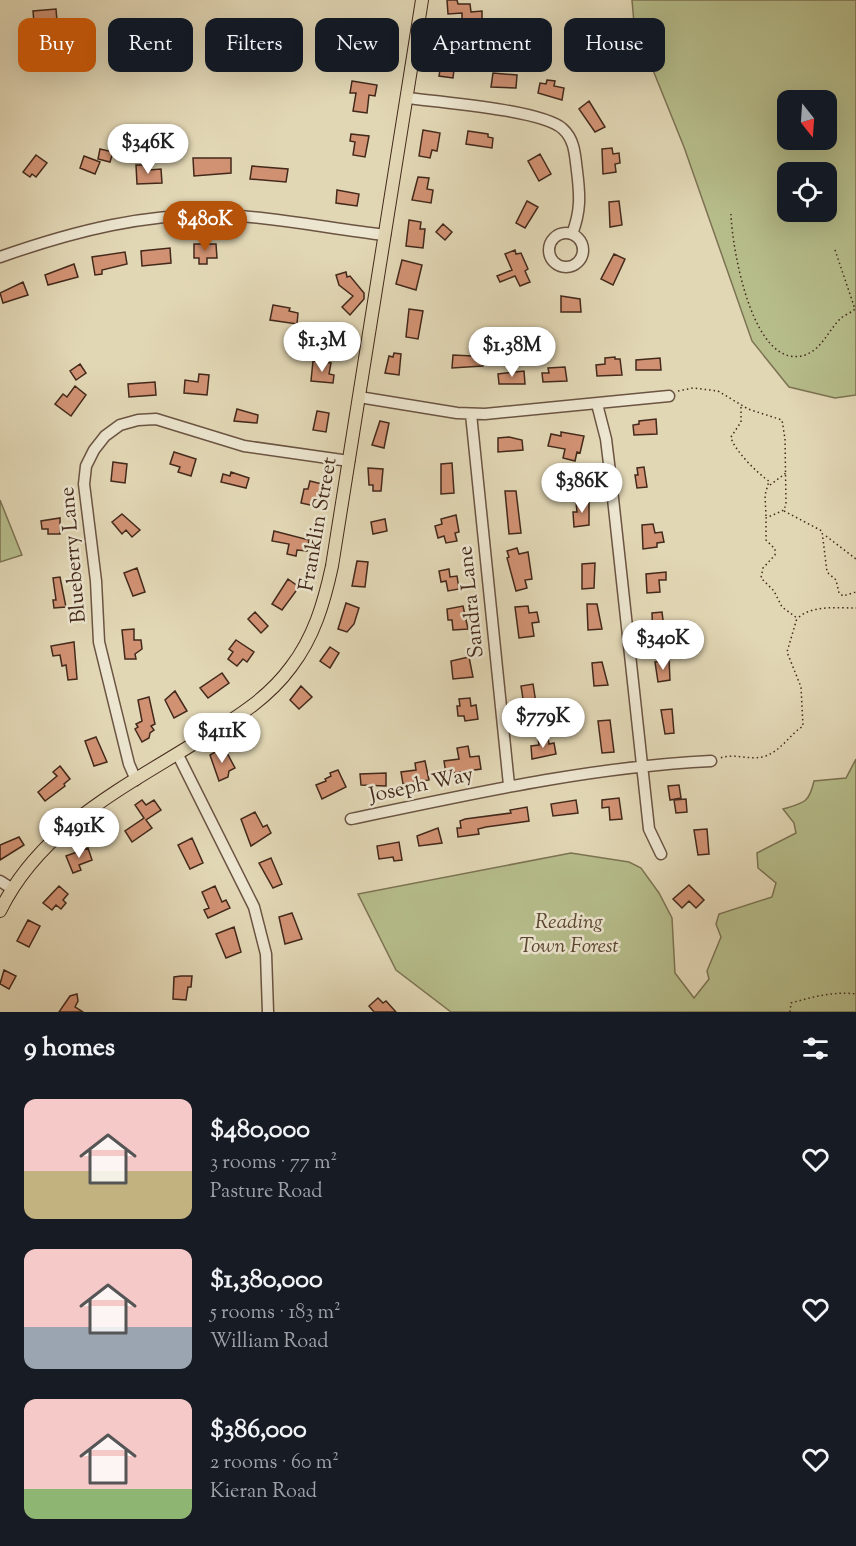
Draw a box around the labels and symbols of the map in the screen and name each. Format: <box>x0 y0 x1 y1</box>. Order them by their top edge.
north arrow <box>777 90 837 150</box>
pin: $346K <box>106 124 190 175</box>
pin: $480K <box>163 201 247 252</box>
pin: $1.3M <box>280 322 364 373</box>
pin: $1.38M <box>463 327 561 378</box>
street label: Franklin Street <box>292 455 346 594</box>
pin: $386K <box>540 463 624 514</box>
street label: Blueberry Lane <box>53 485 95 624</box>
street label: Sandra Lane <box>451 544 493 659</box>
pin: $340K <box>621 620 705 671</box>
pin: $779K <box>501 698 585 749</box>
pin: $411K <box>180 713 264 764</box>
street label: Joseph Way <box>366 760 477 812</box>
pin: $491K <box>37 808 121 859</box>
park label: Reading Town Forest <box>519 908 619 962</box>

